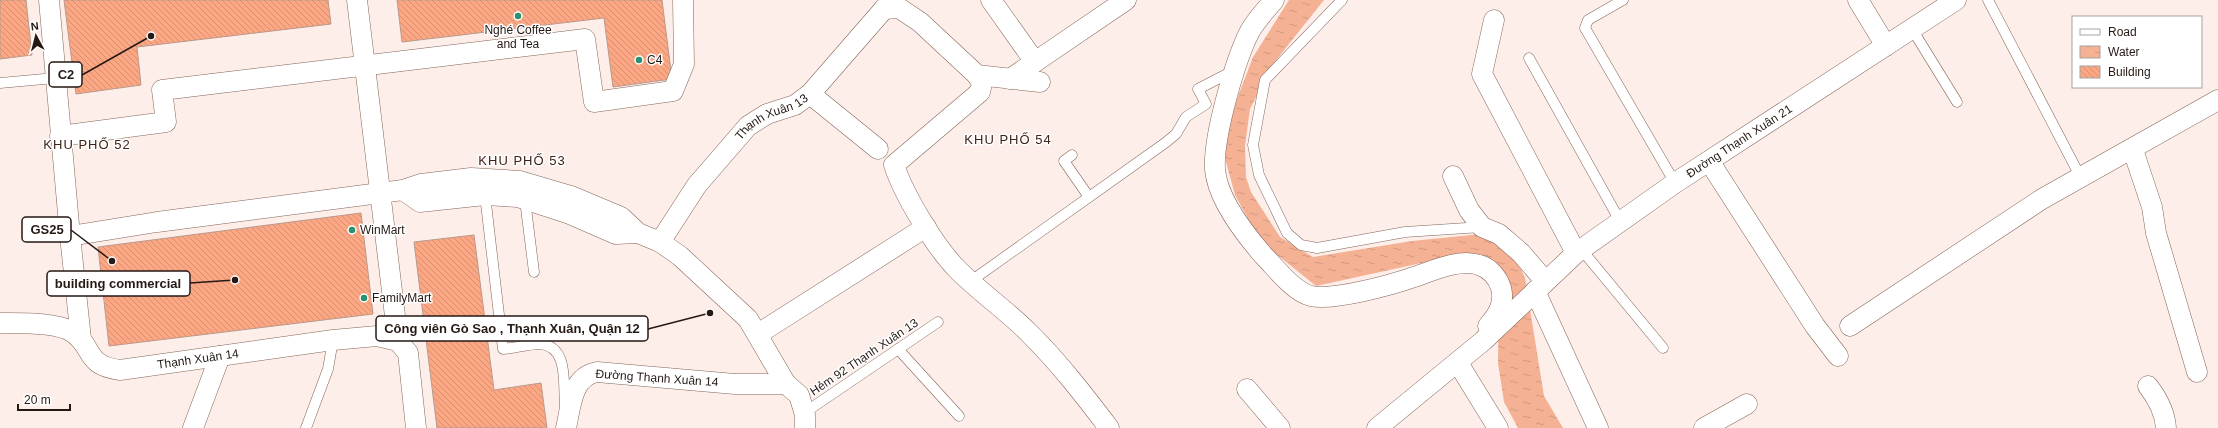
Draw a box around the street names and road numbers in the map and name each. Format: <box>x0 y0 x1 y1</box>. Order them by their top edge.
street label: Thạnh Xuân 13 <box>732 91 811 143</box>
street label: Đường Thạnh Xuân 21 <box>1684 102 1795 181</box>
street label: Hẻm 92 Thạnh Xuân 13 <box>807 315 921 398</box>
street label: Thạnh Xuân 14 <box>156 346 240 372</box>
street label: Đường Thạnh Xuân 14 <box>595 367 719 389</box>

